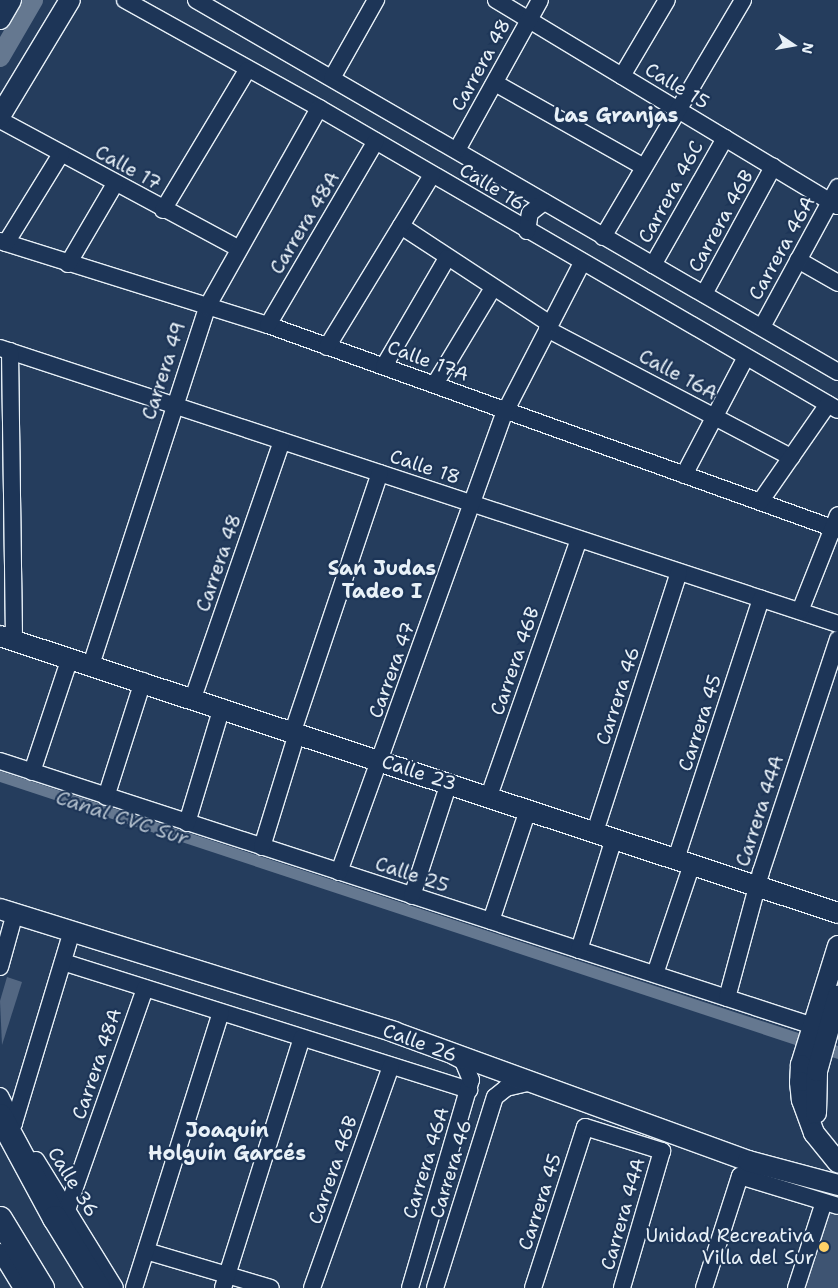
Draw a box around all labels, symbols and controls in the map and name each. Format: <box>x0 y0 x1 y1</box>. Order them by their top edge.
street label: Carrera 48 <box>446 15 516 115</box>
north arrow <box>768 20 818 70</box>
text: N <box>798 41 818 55</box>
street label: Calle 15 <box>641 58 713 114</box>
district label: Las Granjas <box>554 103 678 127</box>
street label: Carrera 46C <box>634 137 708 247</box>
street label: Calle 17 <box>91 141 165 195</box>
street label: Calle 16 <box>455 159 529 215</box>
street label: Carrera 46B <box>684 166 758 276</box>
street label: Carrera 48A <box>265 168 345 278</box>
street label: Carrera 46A <box>744 192 820 304</box>
street label: Carrera 49 <box>137 319 191 423</box>
street label: Calle 17A <box>384 336 472 386</box>
street label: Calle 16A <box>635 345 721 405</box>
street label: Calle 18 <box>387 445 463 489</box>
street label: Carrera 48 <box>192 511 246 615</box>
district label: San Judas Tadeo I <box>328 556 436 603</box>
street label: Carrera 46B <box>486 604 544 718</box>
street label: Carrera 47 <box>364 619 420 721</box>
street label: Carrera 46 <box>591 644 645 748</box>
street label: Carrera 45 <box>674 672 726 774</box>
street label: Calle 23 <box>379 750 459 796</box>
street label: Carrera 44A <box>731 753 789 869</box>
water label: Canal CVC Sur <box>53 785 191 851</box>
street label: Calle 25 <box>372 852 452 898</box>
street label: Carrera 48A <box>67 1006 127 1122</box>
street label: Calle 26 <box>380 1019 460 1067</box>
street label: Carrera 46A <box>398 1105 454 1221</box>
street label: Carrera 46B <box>304 1113 362 1227</box>
street label: Carrera 46 <box>425 1117 477 1221</box>
district label: Joaquín Holguín Garcés <box>148 1118 306 1165</box>
street label: Calle 36 <box>43 1143 103 1221</box>
street label: Carrera 45 <box>514 1151 566 1253</box>
street label: Carrera 44A <box>596 1155 650 1273</box>
place label: Unidad Recreativa Villa del Sur <box>645 1225 814 1269</box>
marker: Unidad Recreativa Villa del Sur <box>818 1241 830 1253</box>

